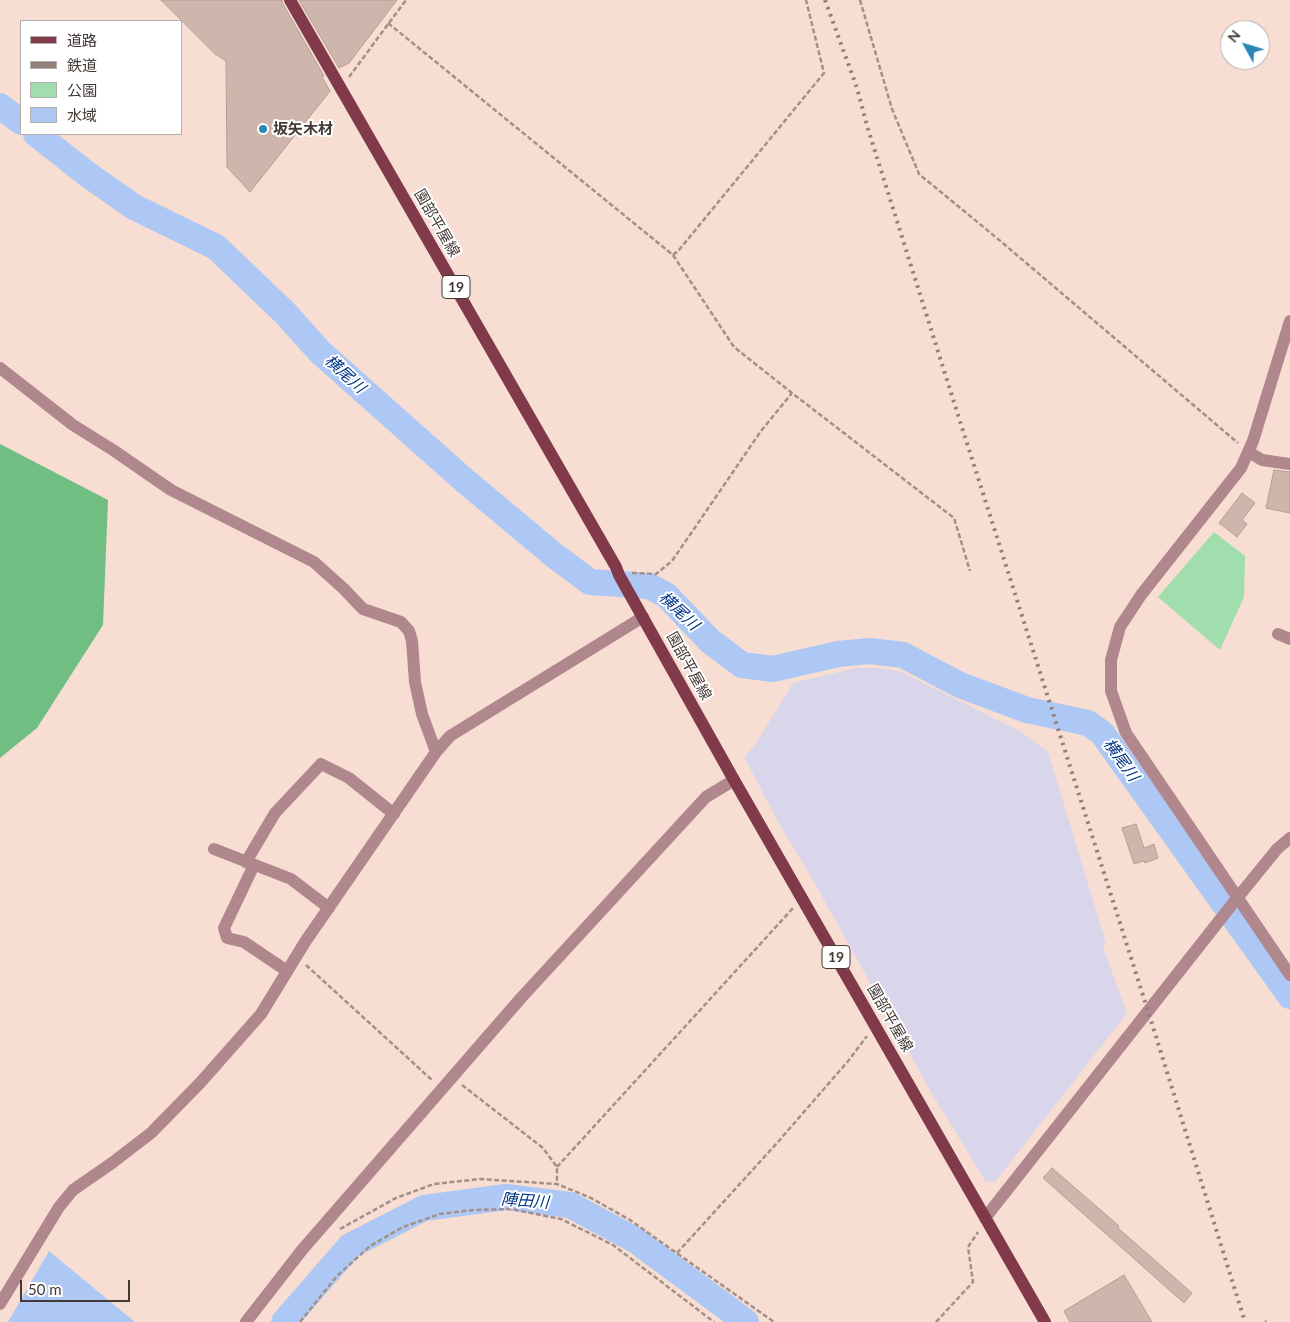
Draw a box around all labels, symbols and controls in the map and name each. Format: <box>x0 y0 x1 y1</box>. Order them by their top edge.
legend <box>20 20 182 135</box>
north arrow <box>1220 20 1270 70</box>
text: N <box>1224 26 1244 45</box>
text: 道路 <box>67 31 97 49</box>
text: 鉄道 <box>67 56 97 74</box>
text: 公園 <box>67 81 97 99</box>
text: 水域 <box>67 106 97 124</box>
place label: 坂矢木材 <box>273 120 333 138</box>
marker: 坂矢木材 <box>257 123 269 135</box>
street label: 園部平屋線 <box>410 186 464 260</box>
road number: 19 <box>442 276 470 298</box>
water label: 横尾川 <box>321 351 369 397</box>
water label: 横尾川 <box>655 588 703 634</box>
street label: 園部平屋線 <box>663 629 715 703</box>
water label: 横尾川 <box>1099 735 1143 785</box>
road number: 19 <box>822 946 850 969</box>
street label: 園部平屋線 <box>863 981 917 1055</box>
water label: 陣田川 <box>500 1190 550 1212</box>
scale bar <box>22 1270 132 1302</box>
text: 50 m <box>28 1280 62 1298</box>

